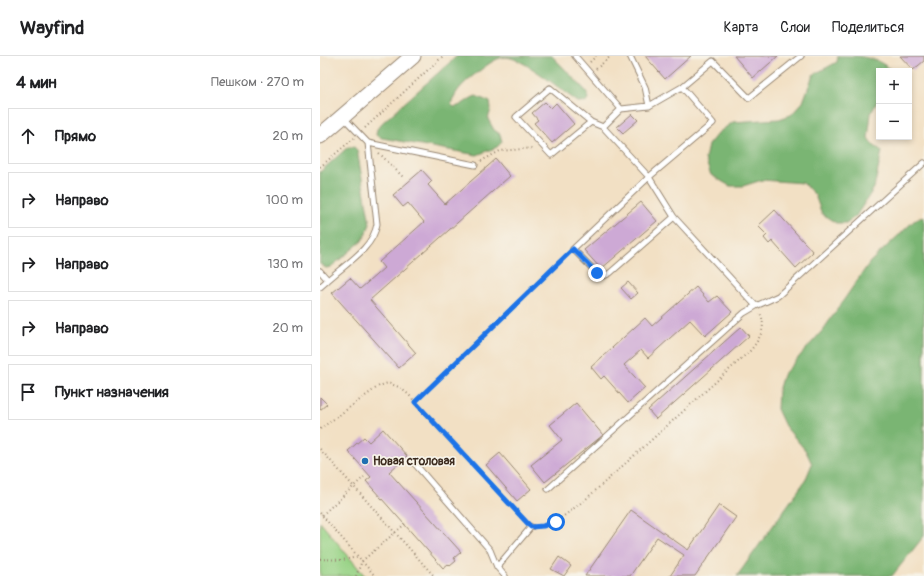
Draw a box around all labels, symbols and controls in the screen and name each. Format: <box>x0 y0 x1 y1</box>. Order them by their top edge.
text: Wayfind <box>20 16 84 40</box>
text: Карта <box>724 19 758 36</box>
text: Слои <box>780 19 810 36</box>
text: Поделиться <box>832 19 904 36</box>
map controls <box>876 68 912 140</box>
button: + <box>876 68 912 104</box>
text: 4 мин <box>16 72 57 93</box>
text: Пешком · 270 m <box>211 74 304 90</box>
button: − <box>876 104 912 140</box>
icon: ahead <box>17 125 39 147</box>
text: Прямо <box>55 127 96 146</box>
text: 20 m <box>272 128 303 144</box>
icon: right <box>17 189 39 211</box>
text: Направо <box>55 191 109 210</box>
text: 100 m <box>266 192 303 208</box>
icon: right <box>17 253 39 275</box>
text: Направо <box>55 255 109 274</box>
text: 130 m <box>267 256 303 272</box>
route end <box>588 264 606 282</box>
icon: right <box>17 317 39 339</box>
text: Направо <box>55 319 109 338</box>
text: 20 m <box>272 320 303 336</box>
icon: arrive <box>17 381 39 403</box>
text: Пункт назначения <box>55 383 169 402</box>
place label: Новая столовая <box>373 454 455 469</box>
marker: Новая столовая <box>360 456 370 466</box>
route start <box>547 513 565 531</box>

